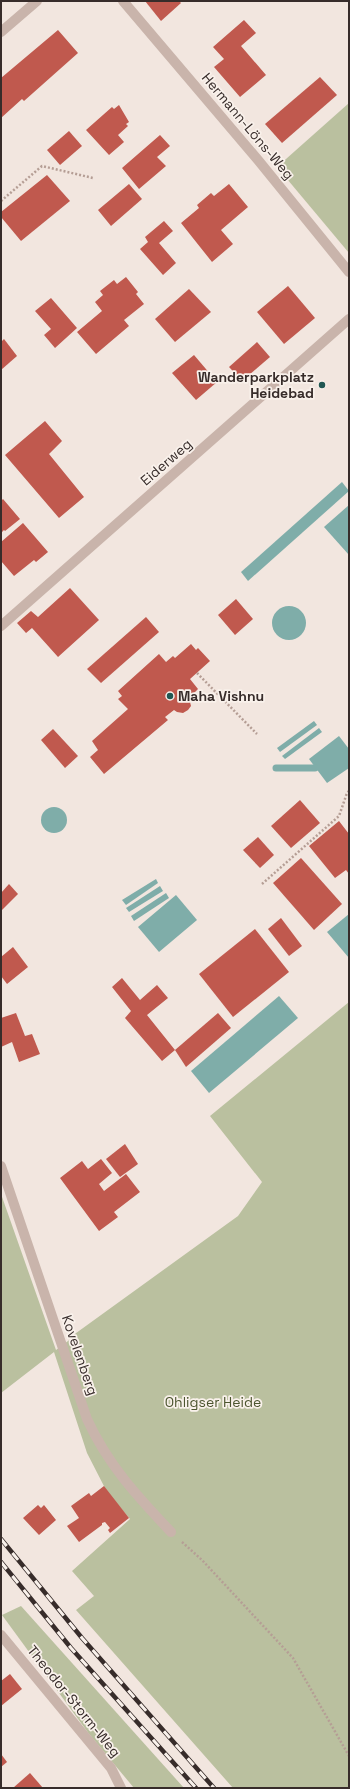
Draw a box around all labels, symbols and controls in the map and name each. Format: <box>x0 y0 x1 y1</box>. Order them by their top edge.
street label: Hermann-Löns-Weg <box>198 69 298 183</box>
place label: Wanderparkplatz Heidebad <box>198 368 314 402</box>
marker: Wanderparkplatz Heidebad <box>317 380 327 390</box>
street label: Eiderweg <box>137 435 195 489</box>
place label: Maha Vishnu <box>178 687 264 705</box>
marker: Maha Vishnu <box>165 691 175 701</box>
street label: Kovelenberg <box>58 1312 102 1398</box>
park label: Ohligser Heide <box>165 1393 261 1411</box>
street label: Theodor-Storm-Weg <box>23 1641 125 1761</box>

